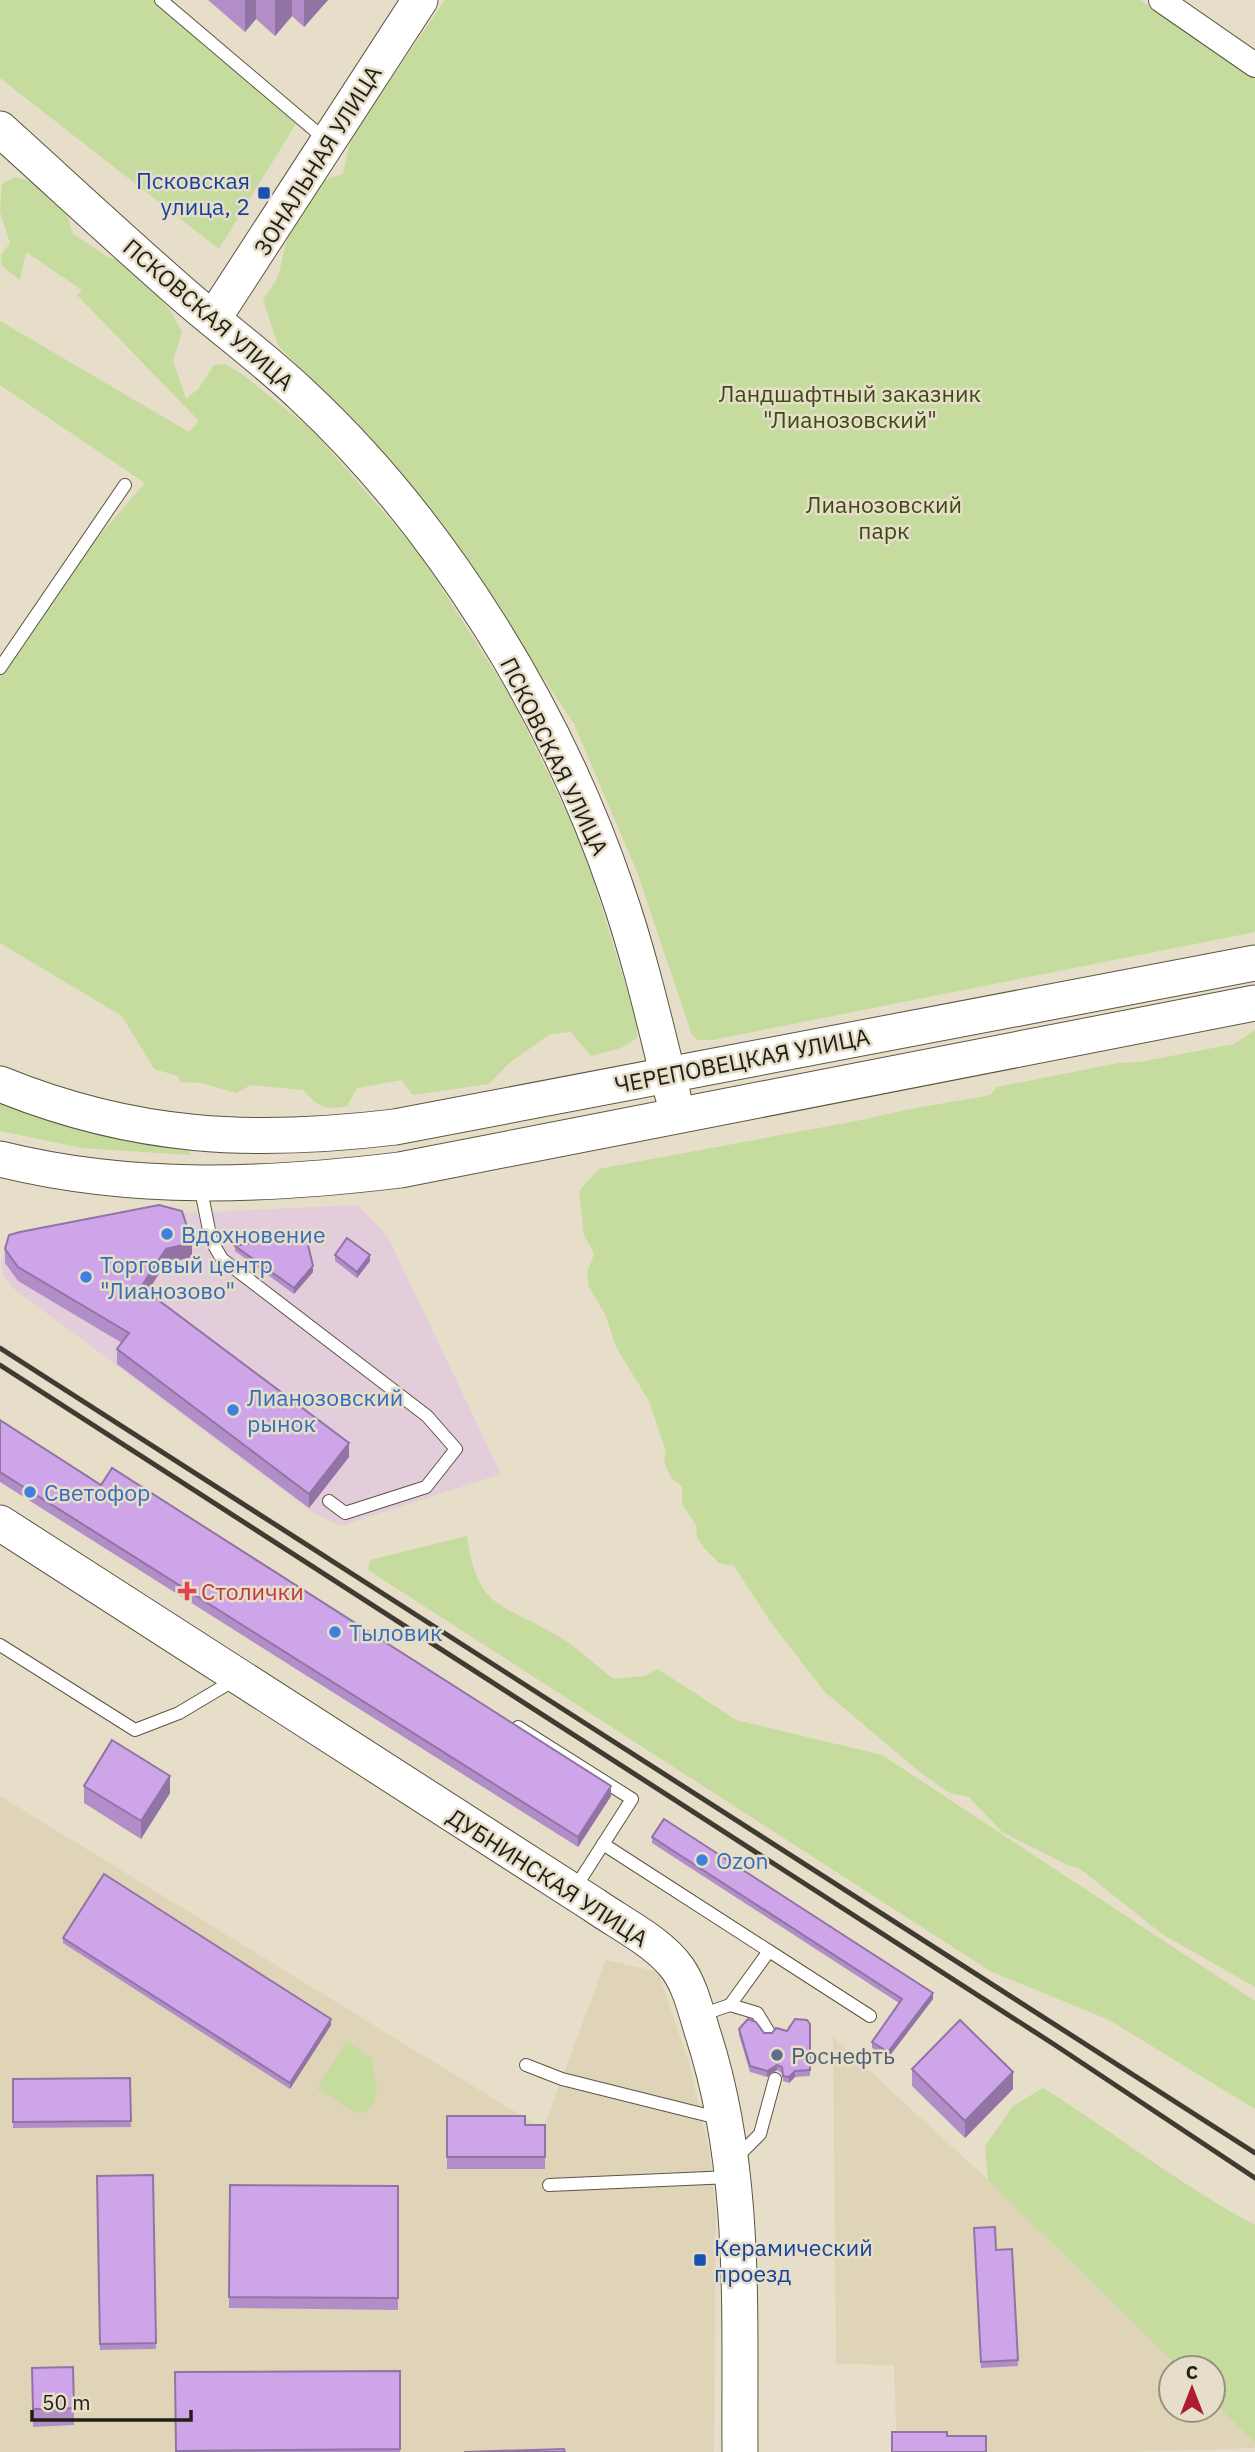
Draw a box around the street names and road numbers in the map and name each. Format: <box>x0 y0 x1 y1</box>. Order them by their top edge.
street label: ЗОНАЛЬНАЯ УЛИЦА <box>246 59 388 261</box>
street label: ПСКОВСКАЯ УЛИЦА <box>117 232 301 397</box>
street label: ПСКОВСКАЯ УЛИЦА <box>494 652 616 860</box>
street label: ЧЕРЕПОВЕЦКАЯ УЛИЦА <box>612 1020 872 1099</box>
street label: ДУБНИНСКАЯ УЛИЦА <box>442 1801 654 1953</box>

